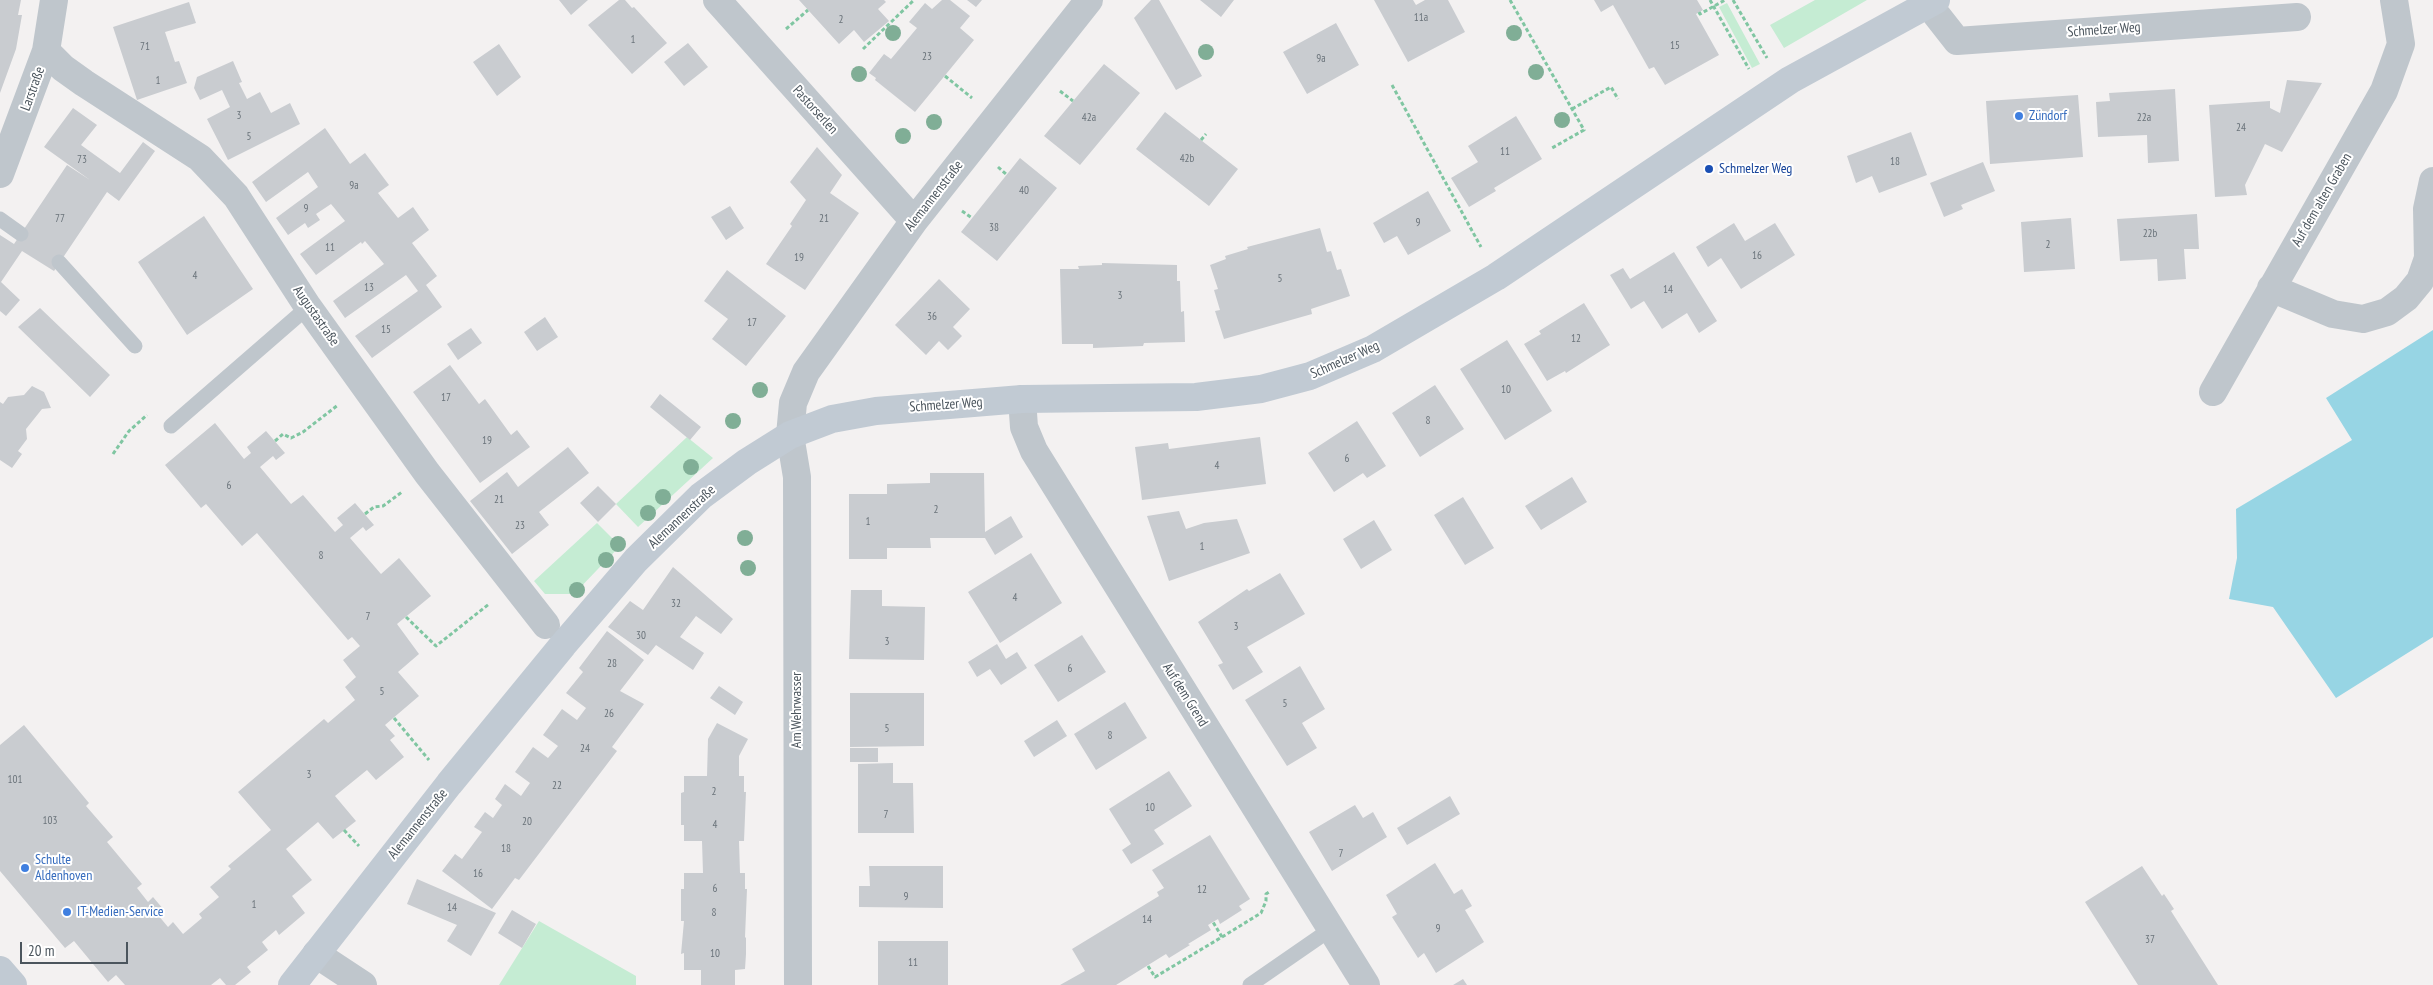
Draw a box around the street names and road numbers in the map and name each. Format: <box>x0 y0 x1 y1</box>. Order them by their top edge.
street label: Schmelzer Weg <box>2067 19 2141 41</box>
street label: Larstraße <box>17 65 49 113</box>
street label: Pastorserlen <box>789 82 841 138</box>
street label: Auf dem alten Graben <box>2288 150 2356 250</box>
street label: Alemannenstraße <box>901 157 967 235</box>
street label: Augustastraße <box>289 283 343 349</box>
street label: Schmelzer Weg <box>1308 337 1382 383</box>
street label: Schmelzer Weg <box>909 394 983 416</box>
street label: Alemannenstraße <box>645 482 719 552</box>
street label: Auf dem Grend <box>1159 660 1211 730</box>
street label: Am Wehrwasser <box>789 672 805 748</box>
street label: Alemannenstraße <box>385 786 451 862</box>

